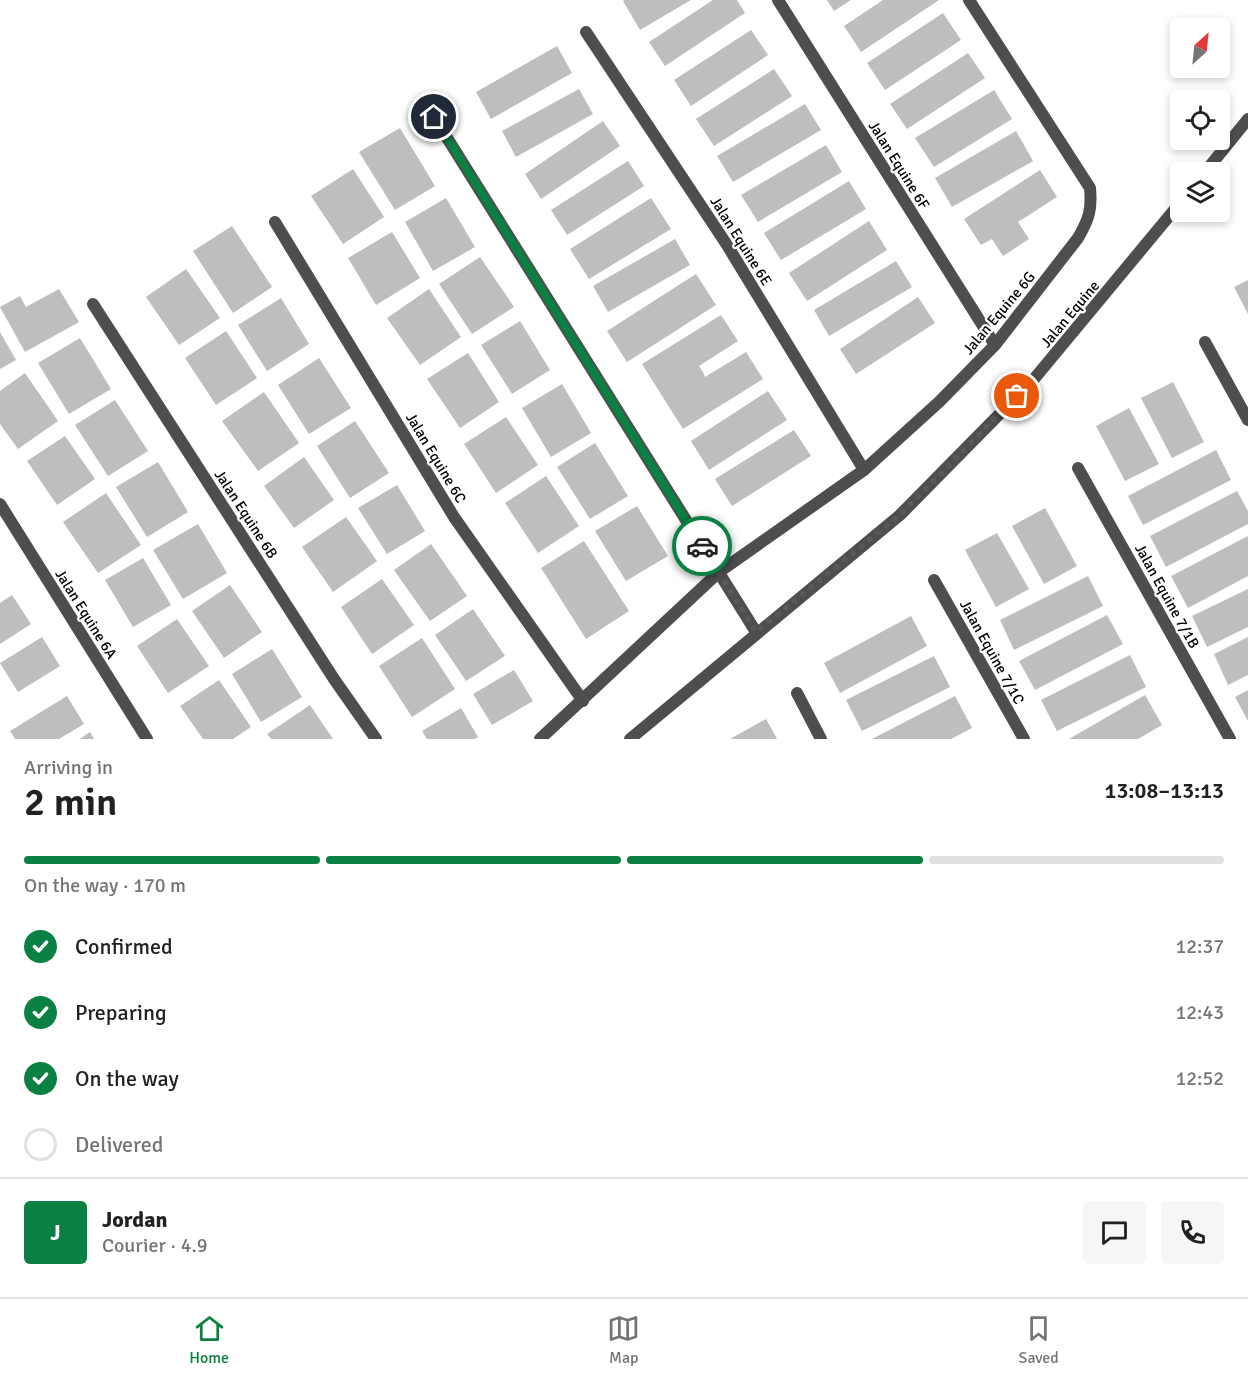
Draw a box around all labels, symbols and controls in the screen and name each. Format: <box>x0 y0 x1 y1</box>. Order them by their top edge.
north arrow <box>1170 18 1230 78</box>
map controls <box>1170 18 1230 222</box>
button: locate <box>1170 90 1230 150</box>
pin <box>408 91 459 142</box>
icon: home <box>417 100 450 133</box>
street label: Jalan Equine 6F <box>865 117 933 213</box>
button: layers <box>1170 162 1230 222</box>
street label: Jalan Equine 6E <box>706 193 776 289</box>
street label: Jalan Equine 6G <box>959 268 1039 358</box>
street label: Jalan Equine <box>1037 277 1103 351</box>
pin <box>991 370 1042 421</box>
icon: bag <box>1000 379 1033 412</box>
street label: Jalan Equine 6C <box>402 410 470 506</box>
street label: Jalan Equine 6B <box>211 466 281 562</box>
courier <box>672 516 732 576</box>
icon: car <box>686 530 719 563</box>
street label: Jalan Equine 7/1B <box>1131 541 1203 651</box>
street label: Jalan Equine 6A <box>51 566 121 662</box>
street label: Jalan Equine 7/1C <box>956 597 1028 707</box>
text: Arriving in <box>24 755 113 780</box>
text: 13:08–13:13 <box>1105 777 1224 804</box>
text: 2 min <box>24 778 117 826</box>
text: On the way · 170 m <box>24 873 186 898</box>
icon: check <box>24 930 57 963</box>
text: Confirmed <box>75 933 173 960</box>
text: 12:37 <box>1175 934 1224 959</box>
icon: check <box>24 996 57 1029</box>
text: Preparing <box>75 999 167 1026</box>
text: 12:43 <box>1175 1000 1224 1025</box>
icon: check <box>24 1062 57 1095</box>
text: On the way <box>75 1065 179 1092</box>
text: 12:52 <box>1175 1066 1224 1091</box>
text: Delivered <box>75 1131 163 1158</box>
button: chat <box>1083 1201 1146 1264</box>
button: phone <box>1161 1201 1224 1264</box>
text: Jordan <box>102 1206 168 1233</box>
text: J <box>50 1219 61 1246</box>
text: Courier · 4.9 <box>102 1233 208 1258</box>
tab: Home <box>189 1312 229 1368</box>
tab: Map <box>607 1312 640 1368</box>
tab: Saved <box>1019 1312 1059 1368</box>

